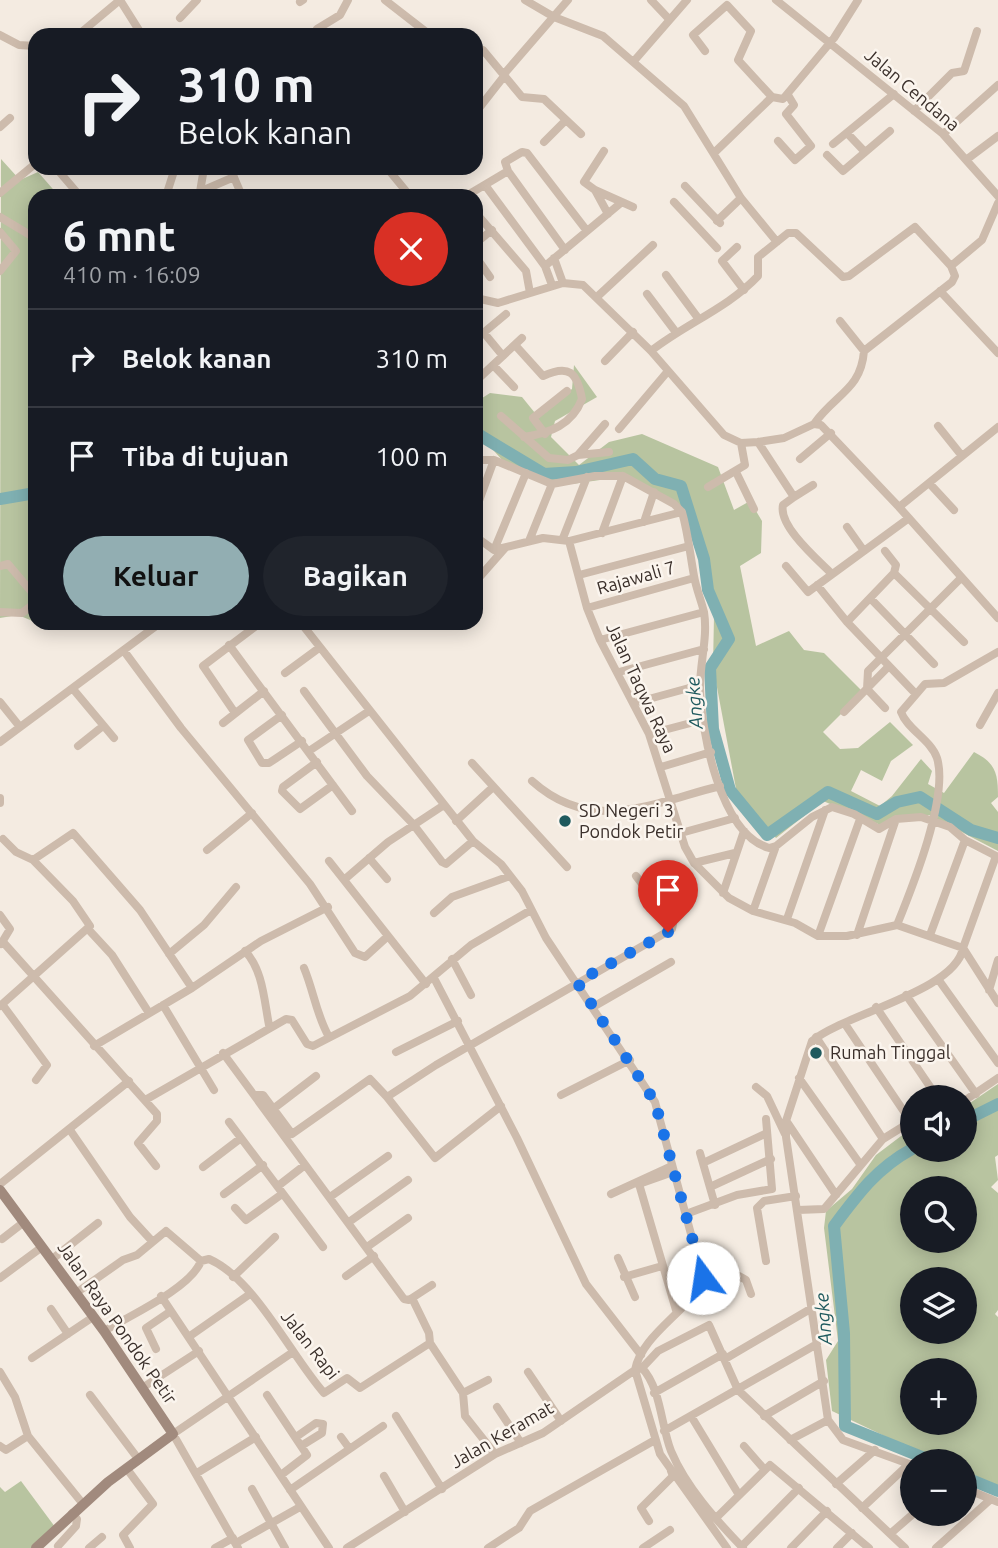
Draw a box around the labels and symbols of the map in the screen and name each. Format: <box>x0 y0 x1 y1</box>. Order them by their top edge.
street label: Jalan Cendana <box>861 44 964 135</box>
street label: Rajawali 7 <box>594 556 677 598</box>
street label: Jalan Taqwa Raya <box>603 619 681 756</box>
water label: Angke <box>681 676 707 731</box>
place label: SD Negeri 3 Pondok Petir <box>579 800 683 841</box>
marker: SD Negeri 3 Pondok Petir <box>557 813 573 829</box>
pin <box>638 860 698 932</box>
place label: Rumah Tinggal <box>830 1042 951 1062</box>
marker: Rumah Tinggal <box>808 1045 824 1061</box>
street label: Jalan Raya Pondok Petir <box>54 1238 182 1407</box>
position arrow <box>666 1241 740 1315</box>
water label: Angke <box>810 1292 836 1347</box>
street label: Jalan Rapi <box>278 1306 344 1383</box>
street label: Jalan Keramat <box>447 1397 556 1472</box>

